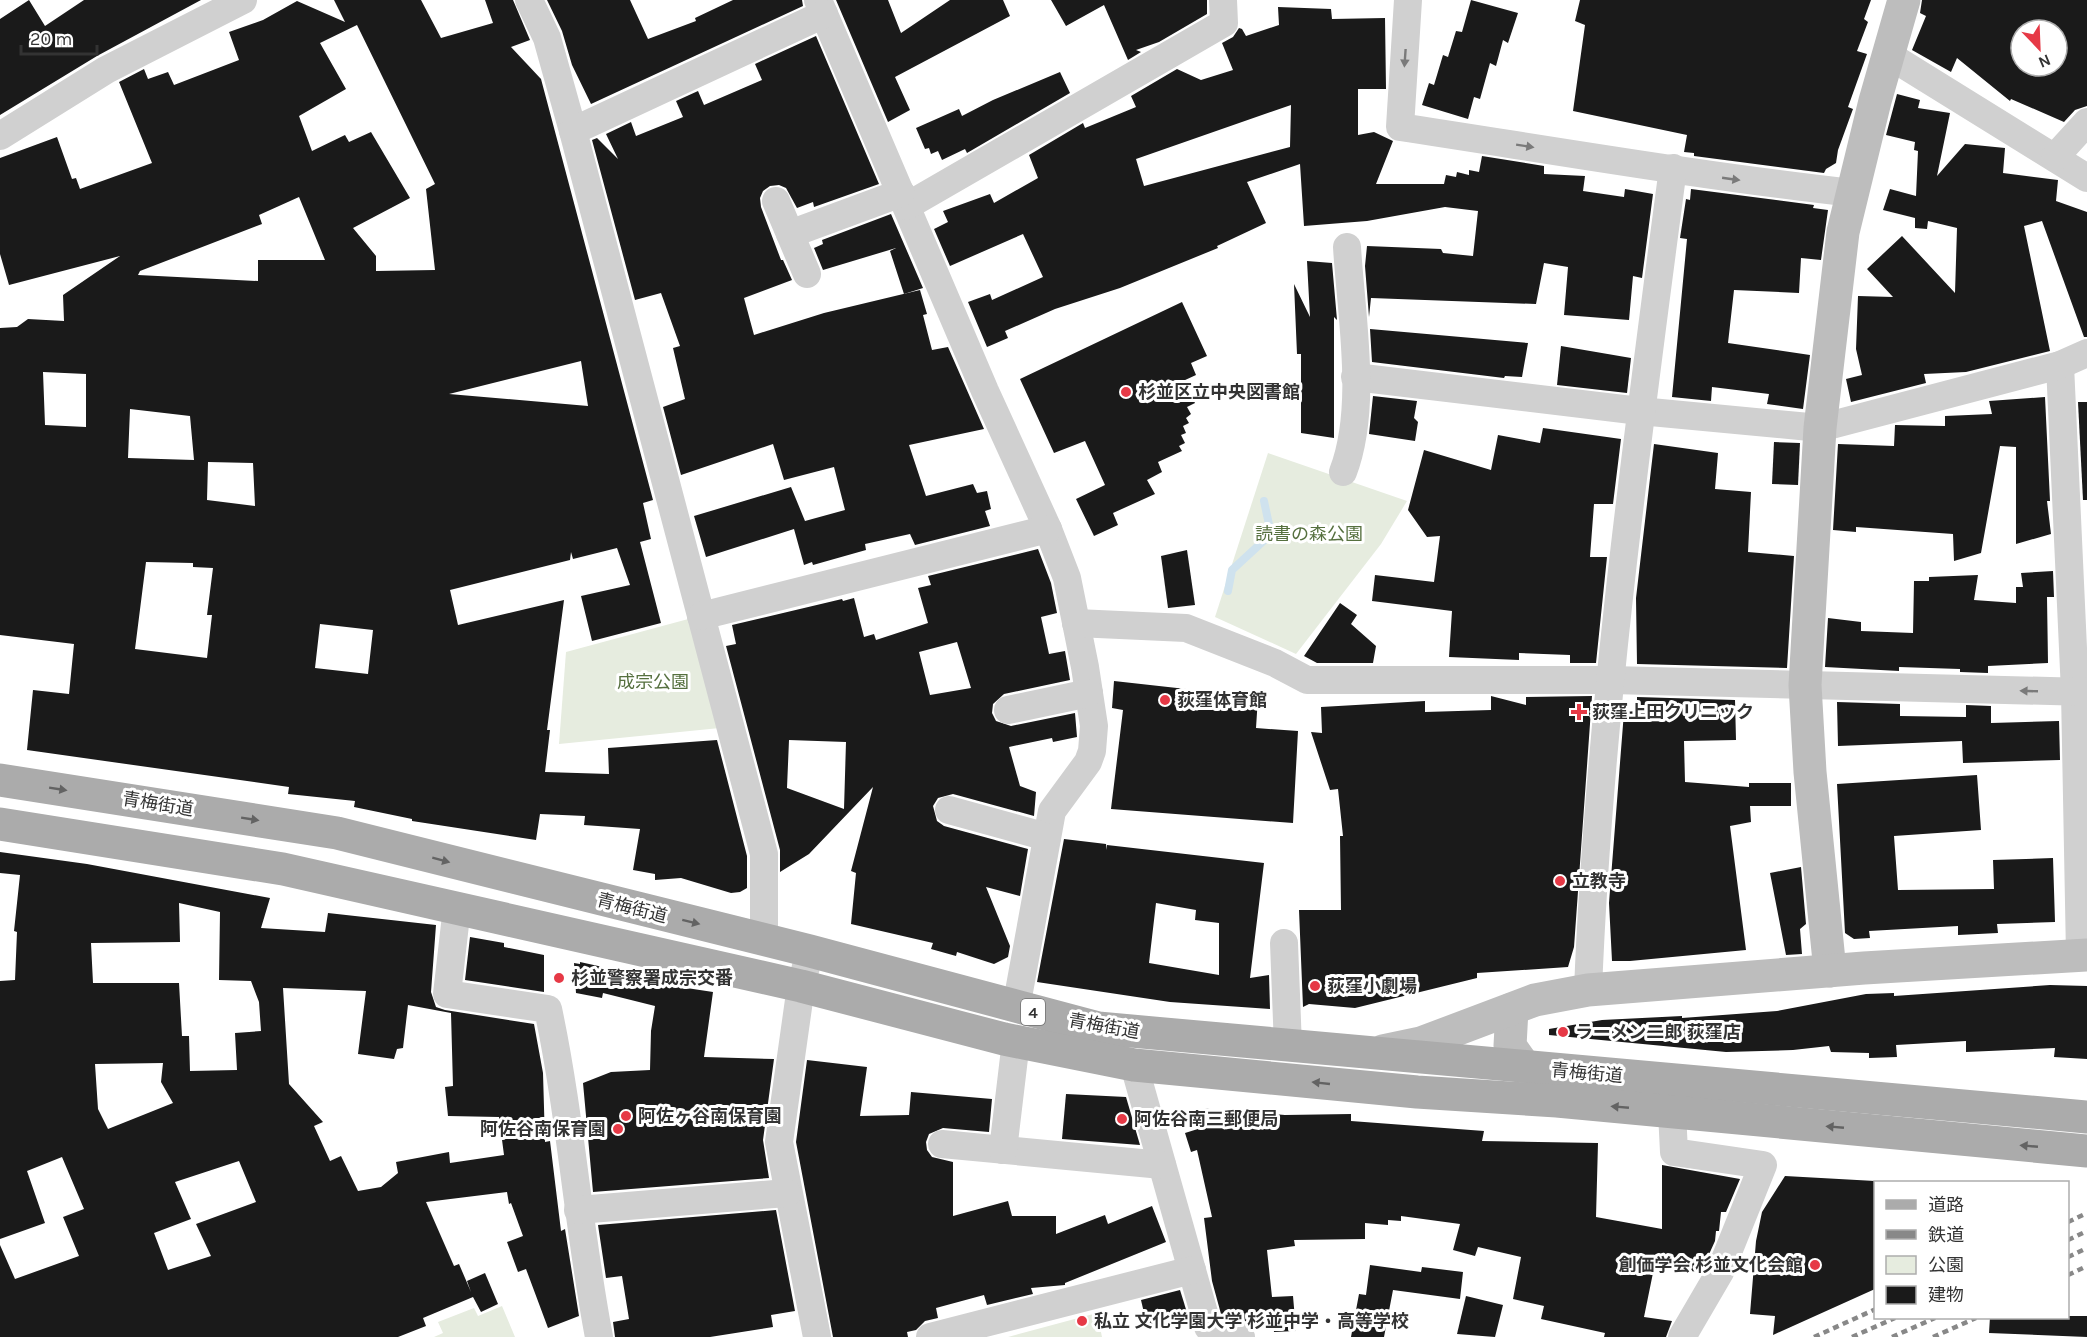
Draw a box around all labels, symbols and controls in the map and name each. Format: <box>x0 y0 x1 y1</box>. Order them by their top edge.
scale bar <box>21 18 98 56</box>
north arrow <box>2009 18 2069 78</box>
text: 20 m <box>30 28 72 50</box>
one-way arrow <box>1400 49 1409 68</box>
text: N <box>2036 50 2054 72</box>
one-way arrow <box>1516 141 1535 150</box>
one-way arrow <box>1721 175 1740 184</box>
place label: 杉並区立中央図書館 <box>1138 381 1300 403</box>
marker: 杉並区立中央図書館 <box>1119 385 1133 399</box>
park label: 読書の森公園 <box>1255 523 1363 545</box>
park label: 成宗公園 <box>617 671 689 693</box>
one-way arrow <box>2019 686 2038 696</box>
place label: 荻窪体育館 <box>1177 689 1267 711</box>
marker: 荻窪体育館 <box>1158 693 1172 707</box>
place label: 荻窪上田クリニック <box>1592 701 1754 723</box>
marker: 荻窪上田クリニック <box>1570 703 1588 721</box>
one-way arrow <box>48 784 67 793</box>
street label: 青梅街道 <box>121 788 195 820</box>
one-way arrow <box>241 815 260 824</box>
one-way arrow <box>432 856 450 865</box>
place label: 立教寺 <box>1572 870 1626 892</box>
marker: 立教寺 <box>1553 874 1567 888</box>
street label: 青梅街道 <box>594 889 670 927</box>
one-way arrow <box>682 917 700 927</box>
place label: 杉並警察署成宗交番 <box>571 967 733 989</box>
marker: 杉並警察署成宗交番 <box>552 971 566 985</box>
place label: 荻窪小劇場 <box>1327 975 1417 997</box>
marker: 荻窪小劇場 <box>1308 979 1322 993</box>
road number: 4 <box>1021 999 1045 1025</box>
street label: 青梅街道 <box>1067 1009 1141 1043</box>
place label: ラーメン二郎 荻窪店 <box>1575 1021 1741 1043</box>
marker: ラーメン二郎 荻窪店 <box>1556 1025 1570 1039</box>
street label: 青梅街道 <box>1550 1059 1624 1087</box>
one-way arrow <box>1311 1078 1330 1088</box>
one-way arrow <box>1610 1102 1629 1112</box>
place label: 阿佐ヶ谷南保育園 <box>638 1105 782 1127</box>
place label: 阿佐谷南三郵便局 <box>1134 1108 1278 1130</box>
marker: 阿佐ヶ谷南保育園 <box>619 1109 633 1123</box>
marker: 阿佐谷南三郵便局 <box>1115 1112 1129 1126</box>
place label: 阿佐谷南保育園 <box>480 1118 606 1140</box>
marker: 阿佐谷南保育園 <box>611 1122 625 1136</box>
one-way arrow <box>1825 1122 1844 1132</box>
one-way arrow <box>2019 1141 2038 1151</box>
legend <box>1874 1181 2069 1319</box>
text: 道路 <box>1928 1194 1964 1216</box>
text: 鉄道 <box>1928 1224 1964 1246</box>
place label: 創価学会 杉並文化会館 <box>1618 1254 1803 1276</box>
text: 公園 <box>1928 1254 1964 1276</box>
marker: 創価学会 杉並文化会館 <box>1808 1258 1822 1272</box>
text: 建物 <box>1928 1284 1964 1306</box>
place label: 私立 文化学園大学 杉並中学・高等学校 <box>1094 1310 1409 1332</box>
marker: 私立 文化学園大学 杉並中学・高等学校 <box>1075 1314 1089 1328</box>

